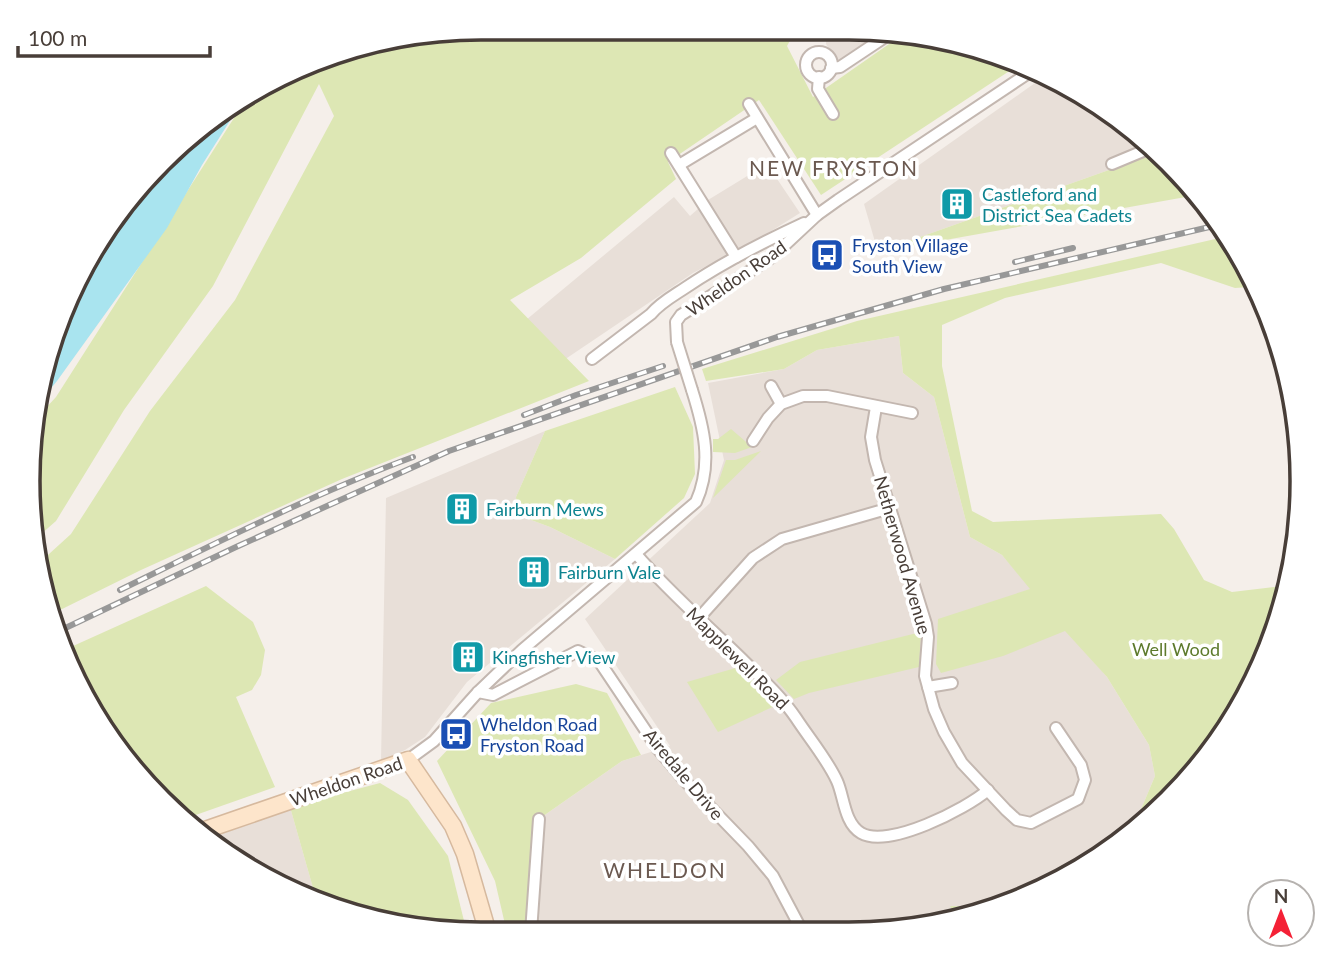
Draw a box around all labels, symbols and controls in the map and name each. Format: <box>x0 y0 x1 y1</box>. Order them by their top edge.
scale bar <box>18 14 210 58</box>
text: 100 m <box>28 25 87 50</box>
district label: NEW FRYSTON <box>749 155 919 180</box>
place label: Castleford and District Sea Cadets <box>982 183 1132 226</box>
building icon: Castleford and District Sea Cadets <box>938 185 976 223</box>
place label: Fryston Village South View <box>852 234 968 277</box>
street label: Wheldon Road <box>682 235 790 321</box>
bus stop icon: Fryston Village South View <box>808 236 846 274</box>
street label: Netherwood Avenue <box>870 473 936 637</box>
building icon: Fairburn Mews <box>443 490 481 528</box>
place label: Fairburn Mews <box>486 498 604 520</box>
building icon: Fairburn Vale <box>515 553 553 591</box>
place label: Fairburn Vale <box>558 561 661 583</box>
street label: Mapplewell Road <box>682 602 794 714</box>
building icon: Kingfisher View <box>449 638 487 676</box>
park label: Well Wood <box>1132 638 1220 660</box>
place label: Kingfisher View <box>492 646 616 668</box>
place label: Wheldon Road Fryston Road <box>480 713 597 756</box>
bus stop icon: Wheldon Road Fryston Road <box>437 715 475 753</box>
street label: Airedale Drive <box>639 724 729 824</box>
street label: Wheldon Road <box>287 752 405 810</box>
district label: WHELDON <box>603 857 727 882</box>
north arrow <box>1246 878 1316 948</box>
text: N <box>1274 884 1288 907</box>

